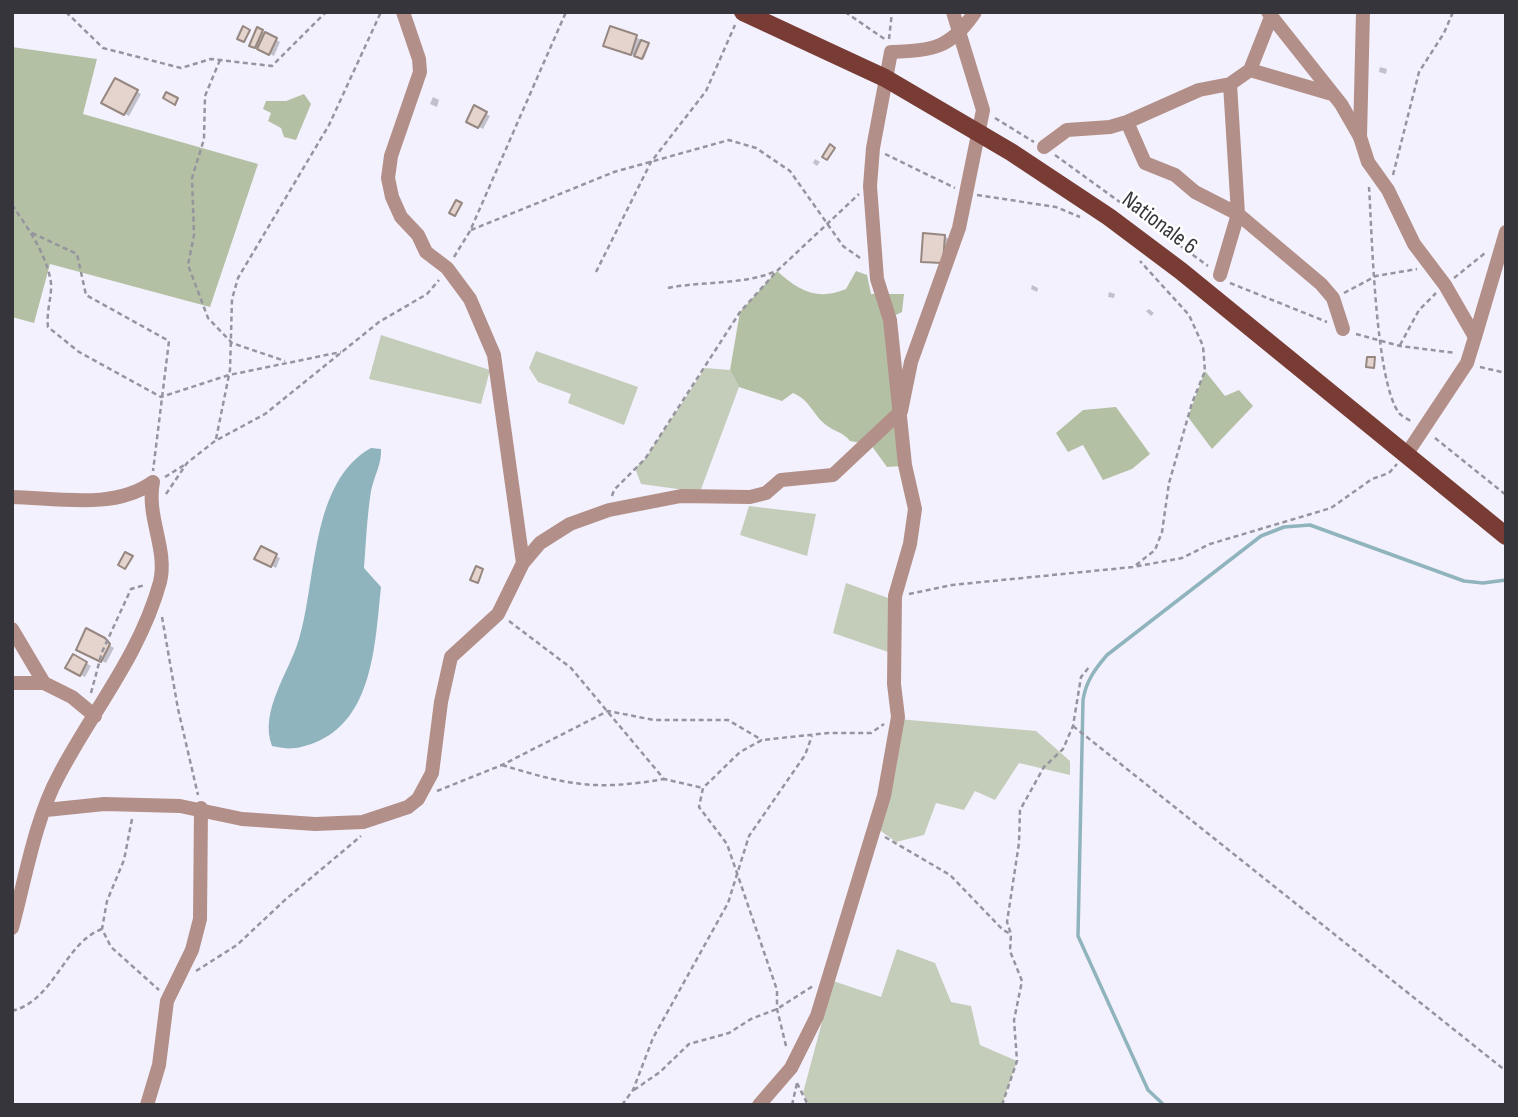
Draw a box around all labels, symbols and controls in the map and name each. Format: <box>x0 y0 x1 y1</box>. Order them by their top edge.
street label: Nationale 6 <box>1116 187 1202 261</box>

